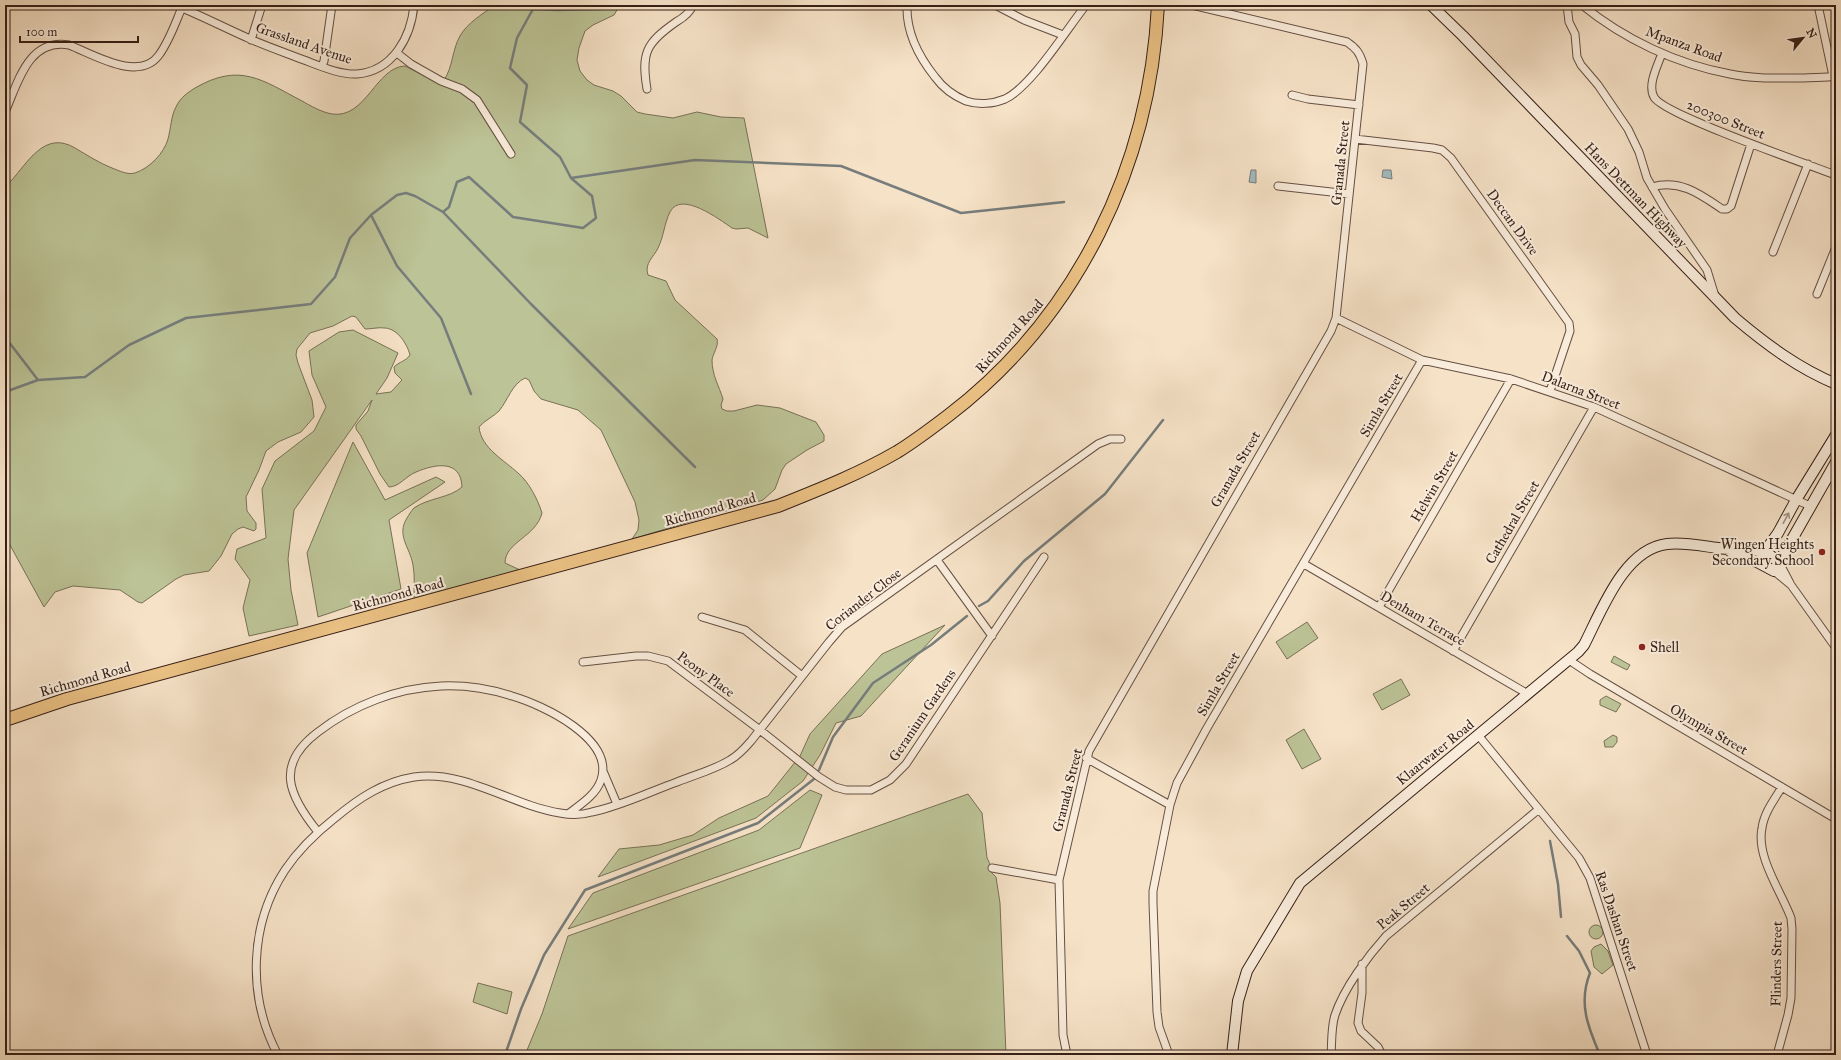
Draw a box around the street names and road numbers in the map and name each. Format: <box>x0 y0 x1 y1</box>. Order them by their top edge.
street label: Grassland Avenue <box>253 19 354 68</box>
street label: Mpanza Road <box>1643 23 1724 66</box>
street label: 200300 Street <box>1684 96 1767 143</box>
street label: Granada Street <box>1328 120 1353 207</box>
street label: Hans Dettman Highway <box>1581 139 1691 252</box>
street label: Deccan Drive <box>1483 186 1542 259</box>
street label: Richmond Road <box>972 296 1047 377</box>
street label: Dalarna Street <box>1539 368 1623 413</box>
street label: Simla Street <box>1356 370 1407 440</box>
street label: Granada Street <box>1207 428 1264 511</box>
street label: Helwin Street <box>1407 447 1462 525</box>
street label: Cathedral Street <box>1482 477 1543 567</box>
street label: Richmond Road <box>663 489 758 530</box>
street label: Coriander Close <box>822 564 905 634</box>
street label: Richmond Road <box>351 574 446 615</box>
street label: Denham Terrace <box>1377 587 1468 650</box>
street label: Peony Place <box>674 648 738 701</box>
street label: Simla Street <box>1193 649 1244 719</box>
street label: Richmond Road <box>38 658 132 701</box>
street label: Geranium Gardens <box>885 666 960 765</box>
street label: Olympia Street <box>1667 700 1751 759</box>
street label: Klaarwater Road <box>1393 716 1478 789</box>
street label: Granada Street <box>1049 746 1086 834</box>
street label: Ras Dashan Street <box>1591 869 1642 974</box>
street label: Peak Street <box>1373 879 1433 933</box>
street label: Flinders Street <box>1767 921 1786 1007</box>

